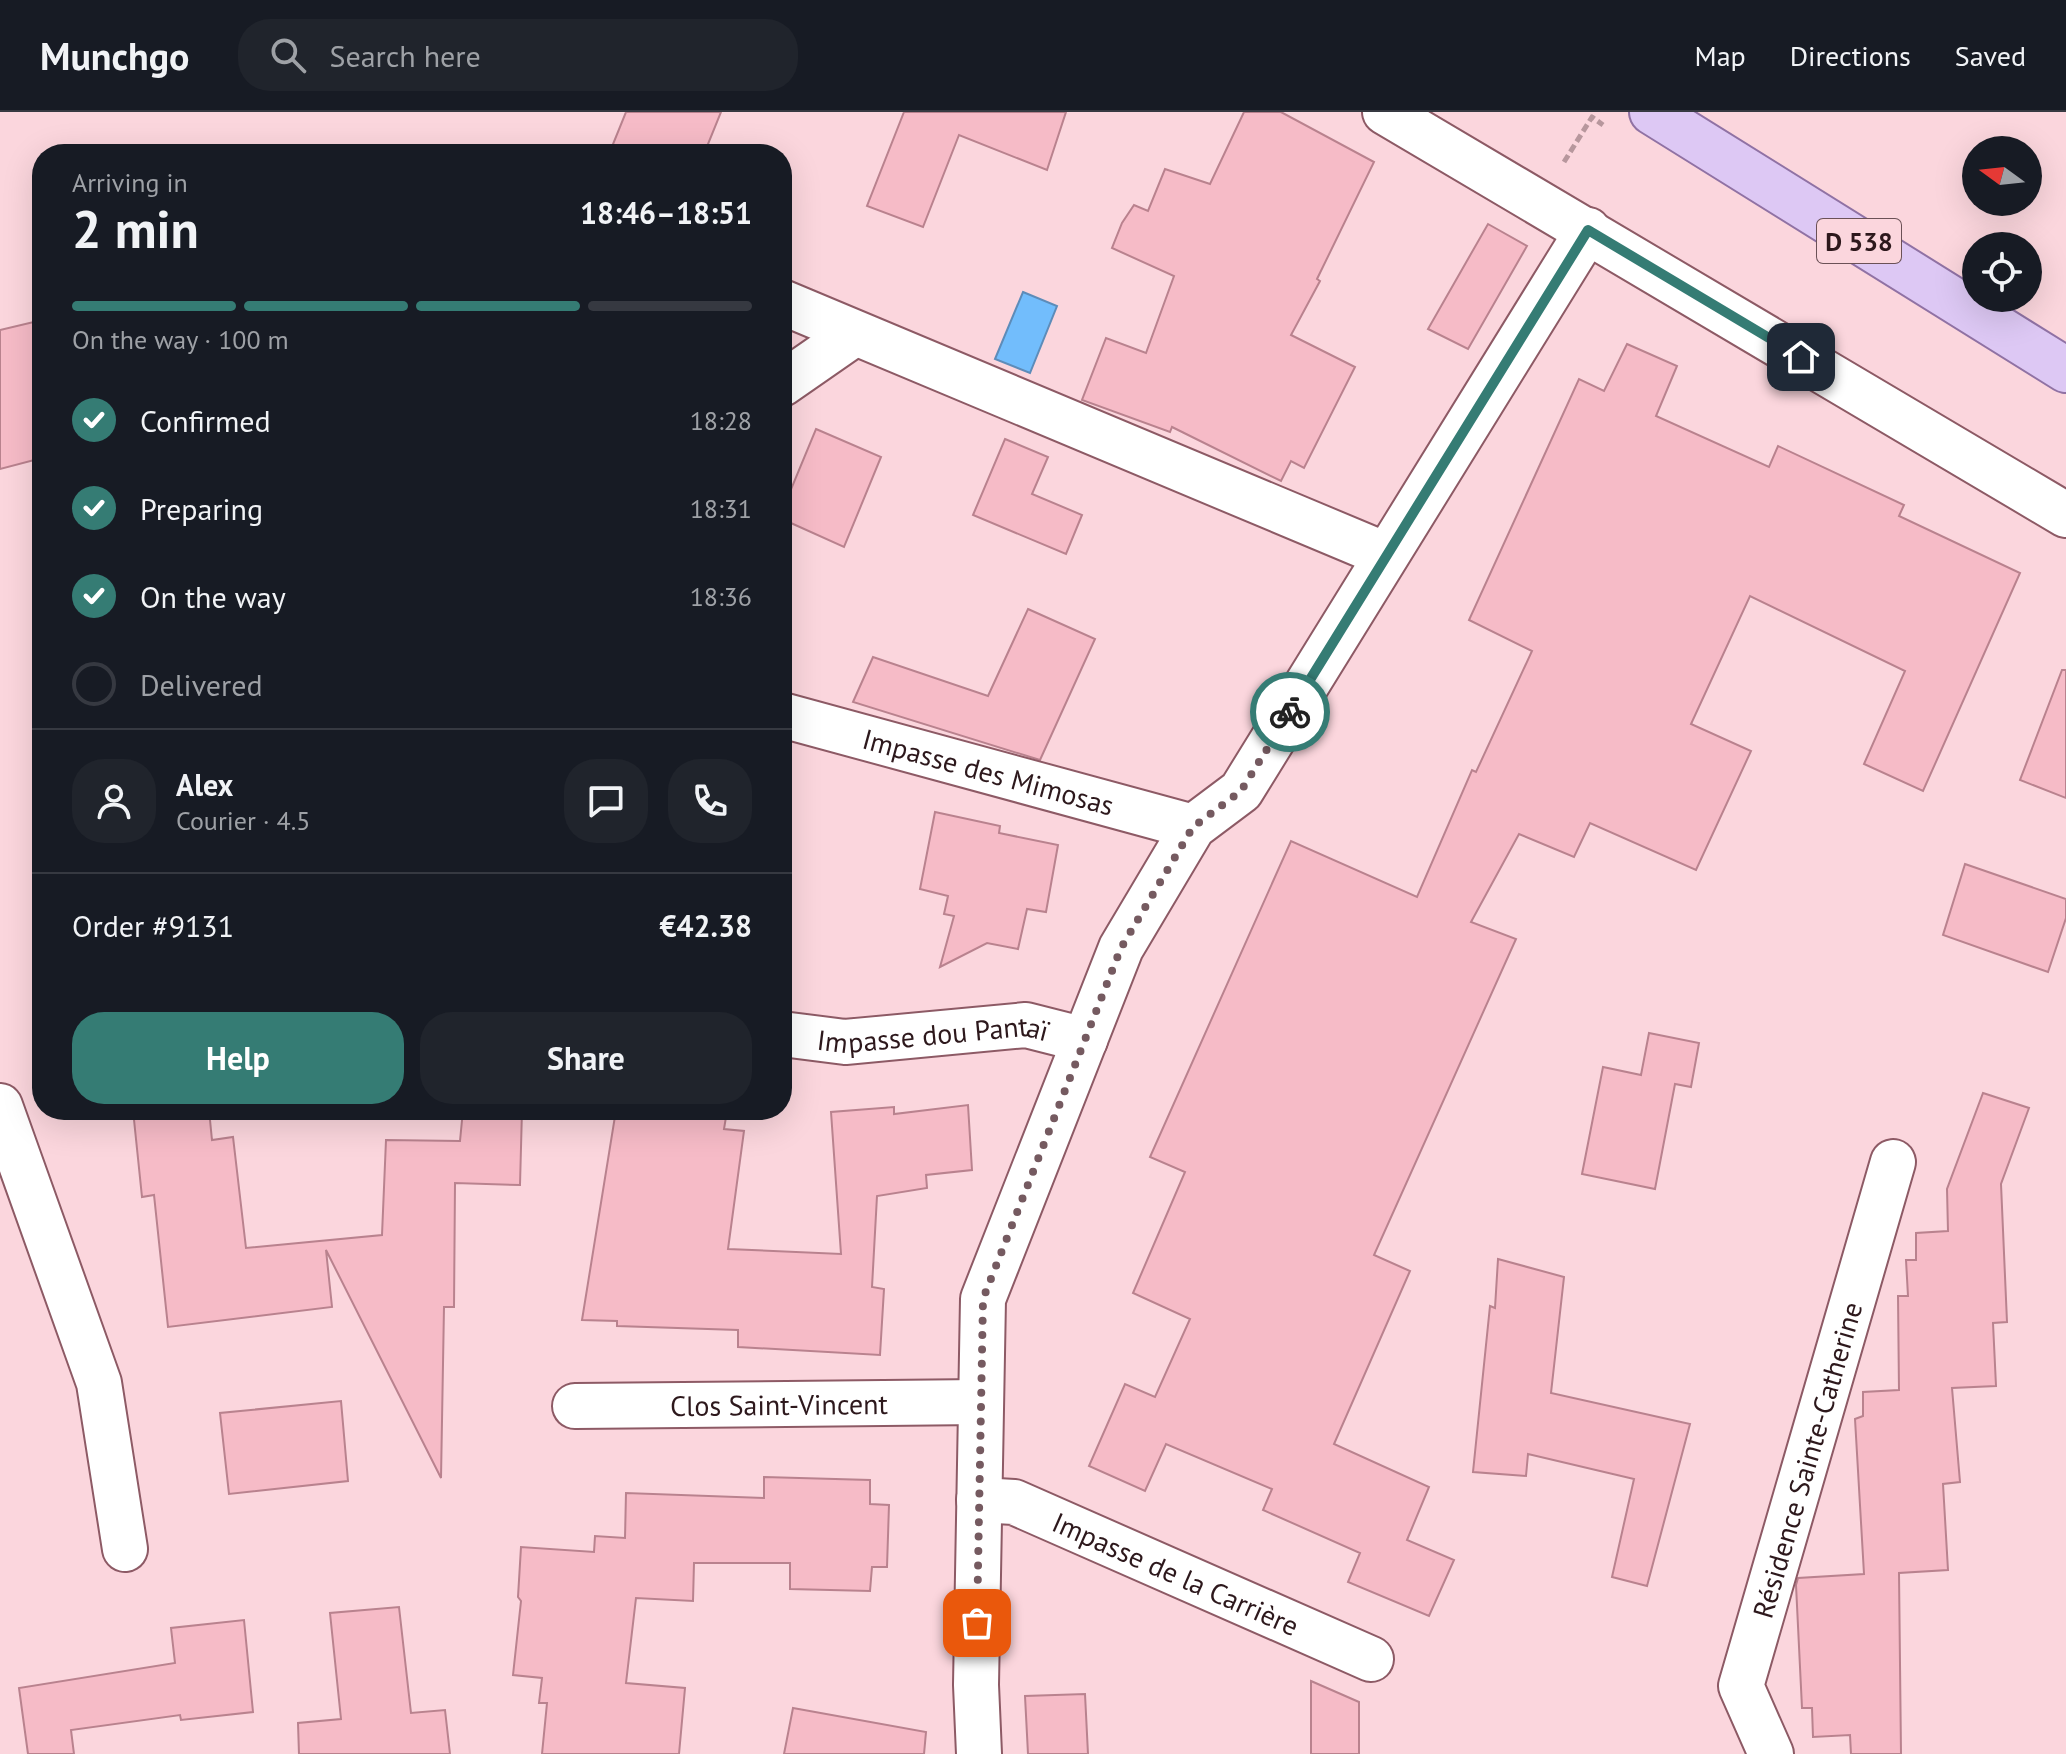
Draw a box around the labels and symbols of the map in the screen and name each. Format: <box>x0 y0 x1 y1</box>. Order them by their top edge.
north arrow <box>1962 136 2042 216</box>
road number: D 538 <box>1817 219 1901 263</box>
pin <box>1767 323 1835 391</box>
courier <box>1250 672 1330 752</box>
street label: Impasse des Mimosas <box>859 719 1118 823</box>
street label: Impasse dou Pantaï <box>815 1006 1053 1061</box>
street label: Résidence Sainte-Catherine <box>1743 1297 1870 1622</box>
street label: Clos Saint-Vincent <box>670 1384 889 1424</box>
street label: Impasse de la Carrière <box>1047 1503 1305 1644</box>
pin <box>943 1589 1011 1657</box>

